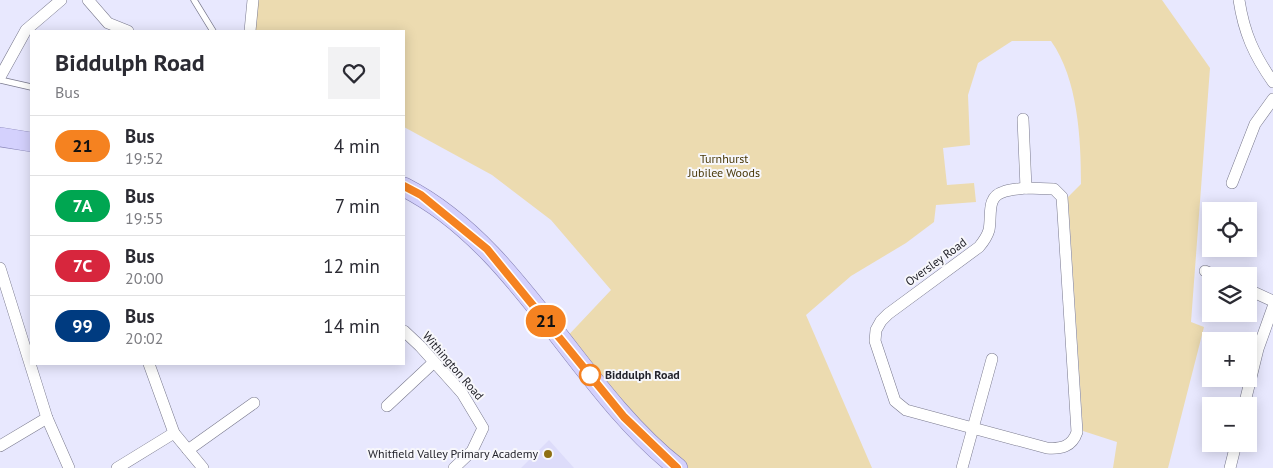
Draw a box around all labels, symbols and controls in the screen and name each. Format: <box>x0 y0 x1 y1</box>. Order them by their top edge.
text: Biddulph Road <box>55 47 205 78</box>
button: heart <box>328 47 380 99</box>
text: Bus <box>55 82 80 102</box>
text: Bus <box>125 124 154 148</box>
text: 21 <box>72 134 93 157</box>
text: 4 min <box>334 134 380 158</box>
text: 19:52 <box>125 148 163 168</box>
park label: Turnhurst Jubilee Woods <box>687 151 760 180</box>
text: Bus <box>125 184 154 208</box>
text: 7A <box>73 194 92 217</box>
text: 7 min <box>335 194 380 218</box>
map controls <box>1202 202 1257 452</box>
button: locate <box>1202 202 1257 257</box>
text: 19:55 <box>125 208 163 228</box>
street label: Oversley Road <box>902 234 969 289</box>
text: Bus <box>125 244 154 268</box>
text: 7C <box>73 254 92 277</box>
text: 12 min <box>323 254 380 278</box>
button: layers <box>1202 267 1257 322</box>
text: 20:00 <box>125 268 163 288</box>
text: Bus <box>125 304 154 328</box>
line badge: 21 <box>524 305 568 337</box>
text: 21 <box>536 309 556 332</box>
text: 99 <box>72 314 93 337</box>
text: 14 min <box>323 314 380 338</box>
text: 20:02 <box>125 328 163 348</box>
street label: Withington Road <box>420 328 487 403</box>
button: + <box>1202 332 1257 387</box>
marker: Biddulph Road <box>579 364 601 386</box>
place label: Biddulph Road <box>605 367 680 382</box>
button: − <box>1202 397 1257 452</box>
place label: Whitfield Valley Primary Academy <box>368 446 538 461</box>
marker: Whitfield Valley Primary Academy <box>542 448 554 460</box>

